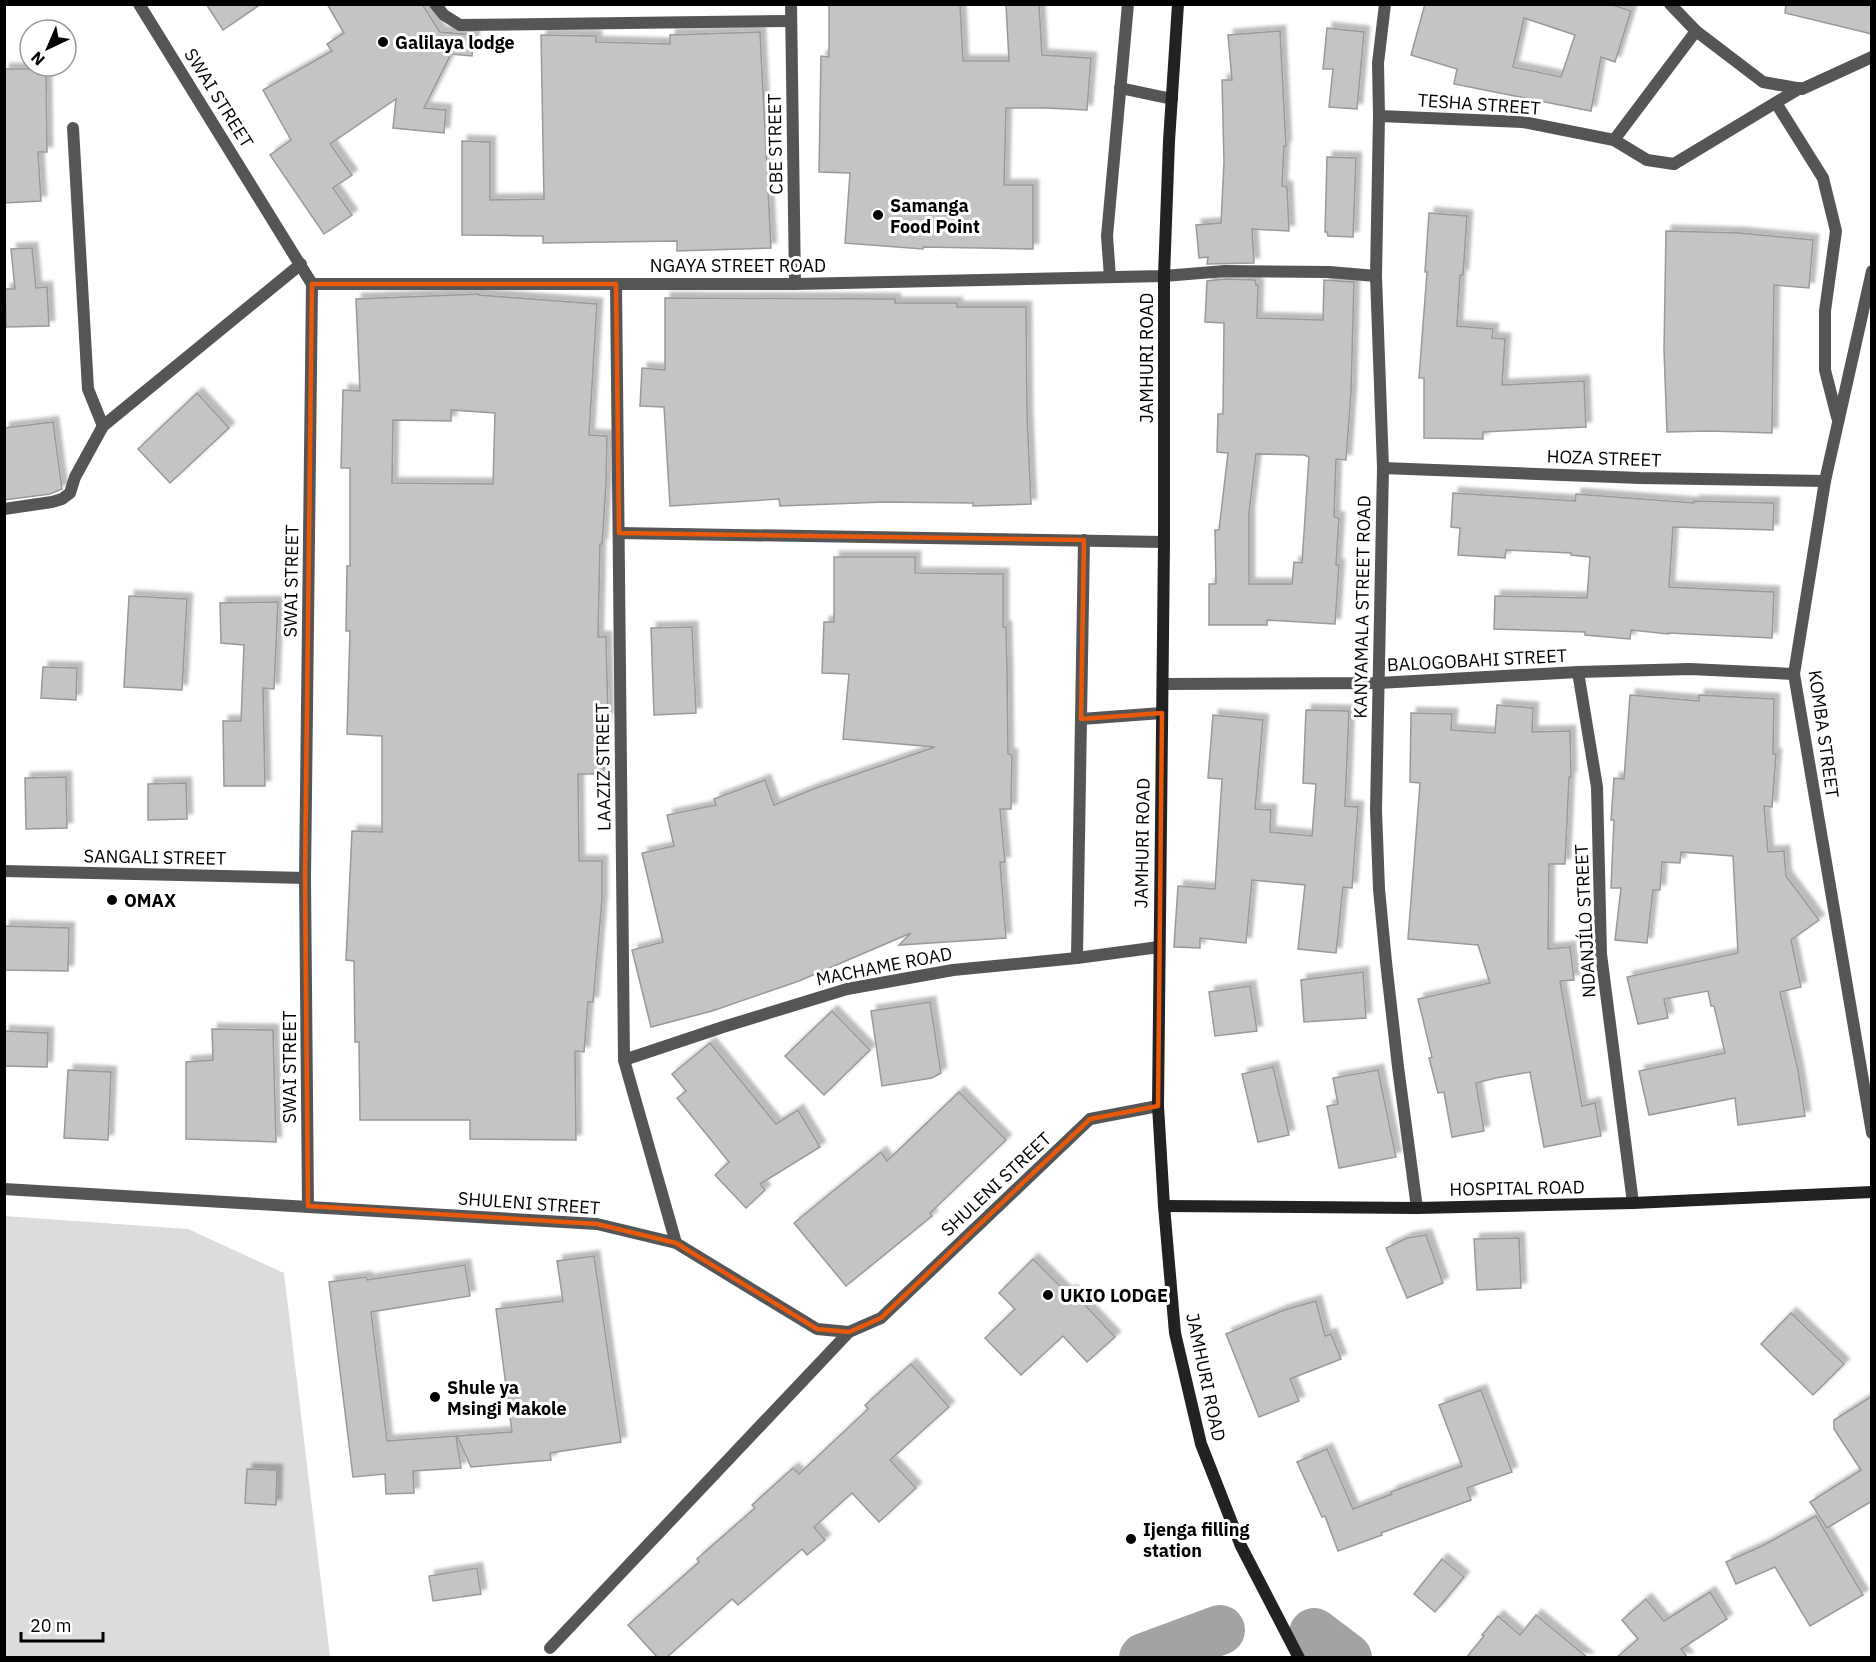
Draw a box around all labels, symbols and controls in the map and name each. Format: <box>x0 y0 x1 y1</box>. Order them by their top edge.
north arrow <box>18 18 78 78</box>
place label: Galilaya lodge <box>395 31 515 54</box>
marker: Galilaya lodge <box>376 35 390 49</box>
street label: SWAI STREET <box>179 44 259 152</box>
text: N <box>26 48 49 70</box>
street label: TESHA STREET <box>1417 88 1541 120</box>
street label: CBE STREET <box>763 93 787 195</box>
place label: Samanga Food Point <box>890 194 980 238</box>
marker: Samanga Food Point <box>871 208 885 222</box>
street label: NGAYA STREET ROAD <box>650 254 826 277</box>
street label: JAMHURI ROAD <box>1135 293 1158 423</box>
street label: HOZA STREET <box>1546 445 1662 471</box>
street label: KANYAMALA STREET ROAD <box>1349 495 1375 719</box>
street label: SWAI STREET <box>279 524 303 638</box>
street label: BALOGOBAHI STREET <box>1386 644 1568 676</box>
street label: KOMBA STREET <box>1804 669 1844 799</box>
street label: LAAZIZ STREET <box>590 703 616 831</box>
street label: JAMHURI ROAD <box>1129 778 1155 908</box>
street label: NDANJÍLO STREET <box>1569 843 1601 999</box>
street label: SANGALI STREET <box>84 844 226 870</box>
place label: OMAX <box>124 889 176 912</box>
marker: OMAX <box>105 893 119 907</box>
street label: MACHAME ROAD <box>814 942 954 990</box>
street label: SWAI STREET <box>278 1011 301 1123</box>
street label: SHULENI STREET <box>936 1127 1056 1241</box>
street label: HOSPITAL ROAD <box>1449 1175 1585 1201</box>
street label: SHULENI STREET <box>457 1187 601 1219</box>
place label: UKIO LODGE <box>1060 1284 1168 1307</box>
marker: UKIO LODGE <box>1041 1288 1055 1302</box>
street label: JAMHURI ROAD <box>1181 1311 1231 1443</box>
place label: Shule ya Msingi Makole <box>447 1376 567 1420</box>
marker: Shule ya Msingi Makole <box>428 1390 442 1404</box>
place label: Ijenga filling station <box>1143 1518 1249 1562</box>
marker: Ijenga filling station <box>1124 1532 1138 1546</box>
scale bar <box>21 1605 104 1643</box>
text: 20 m <box>30 1614 72 1637</box>

